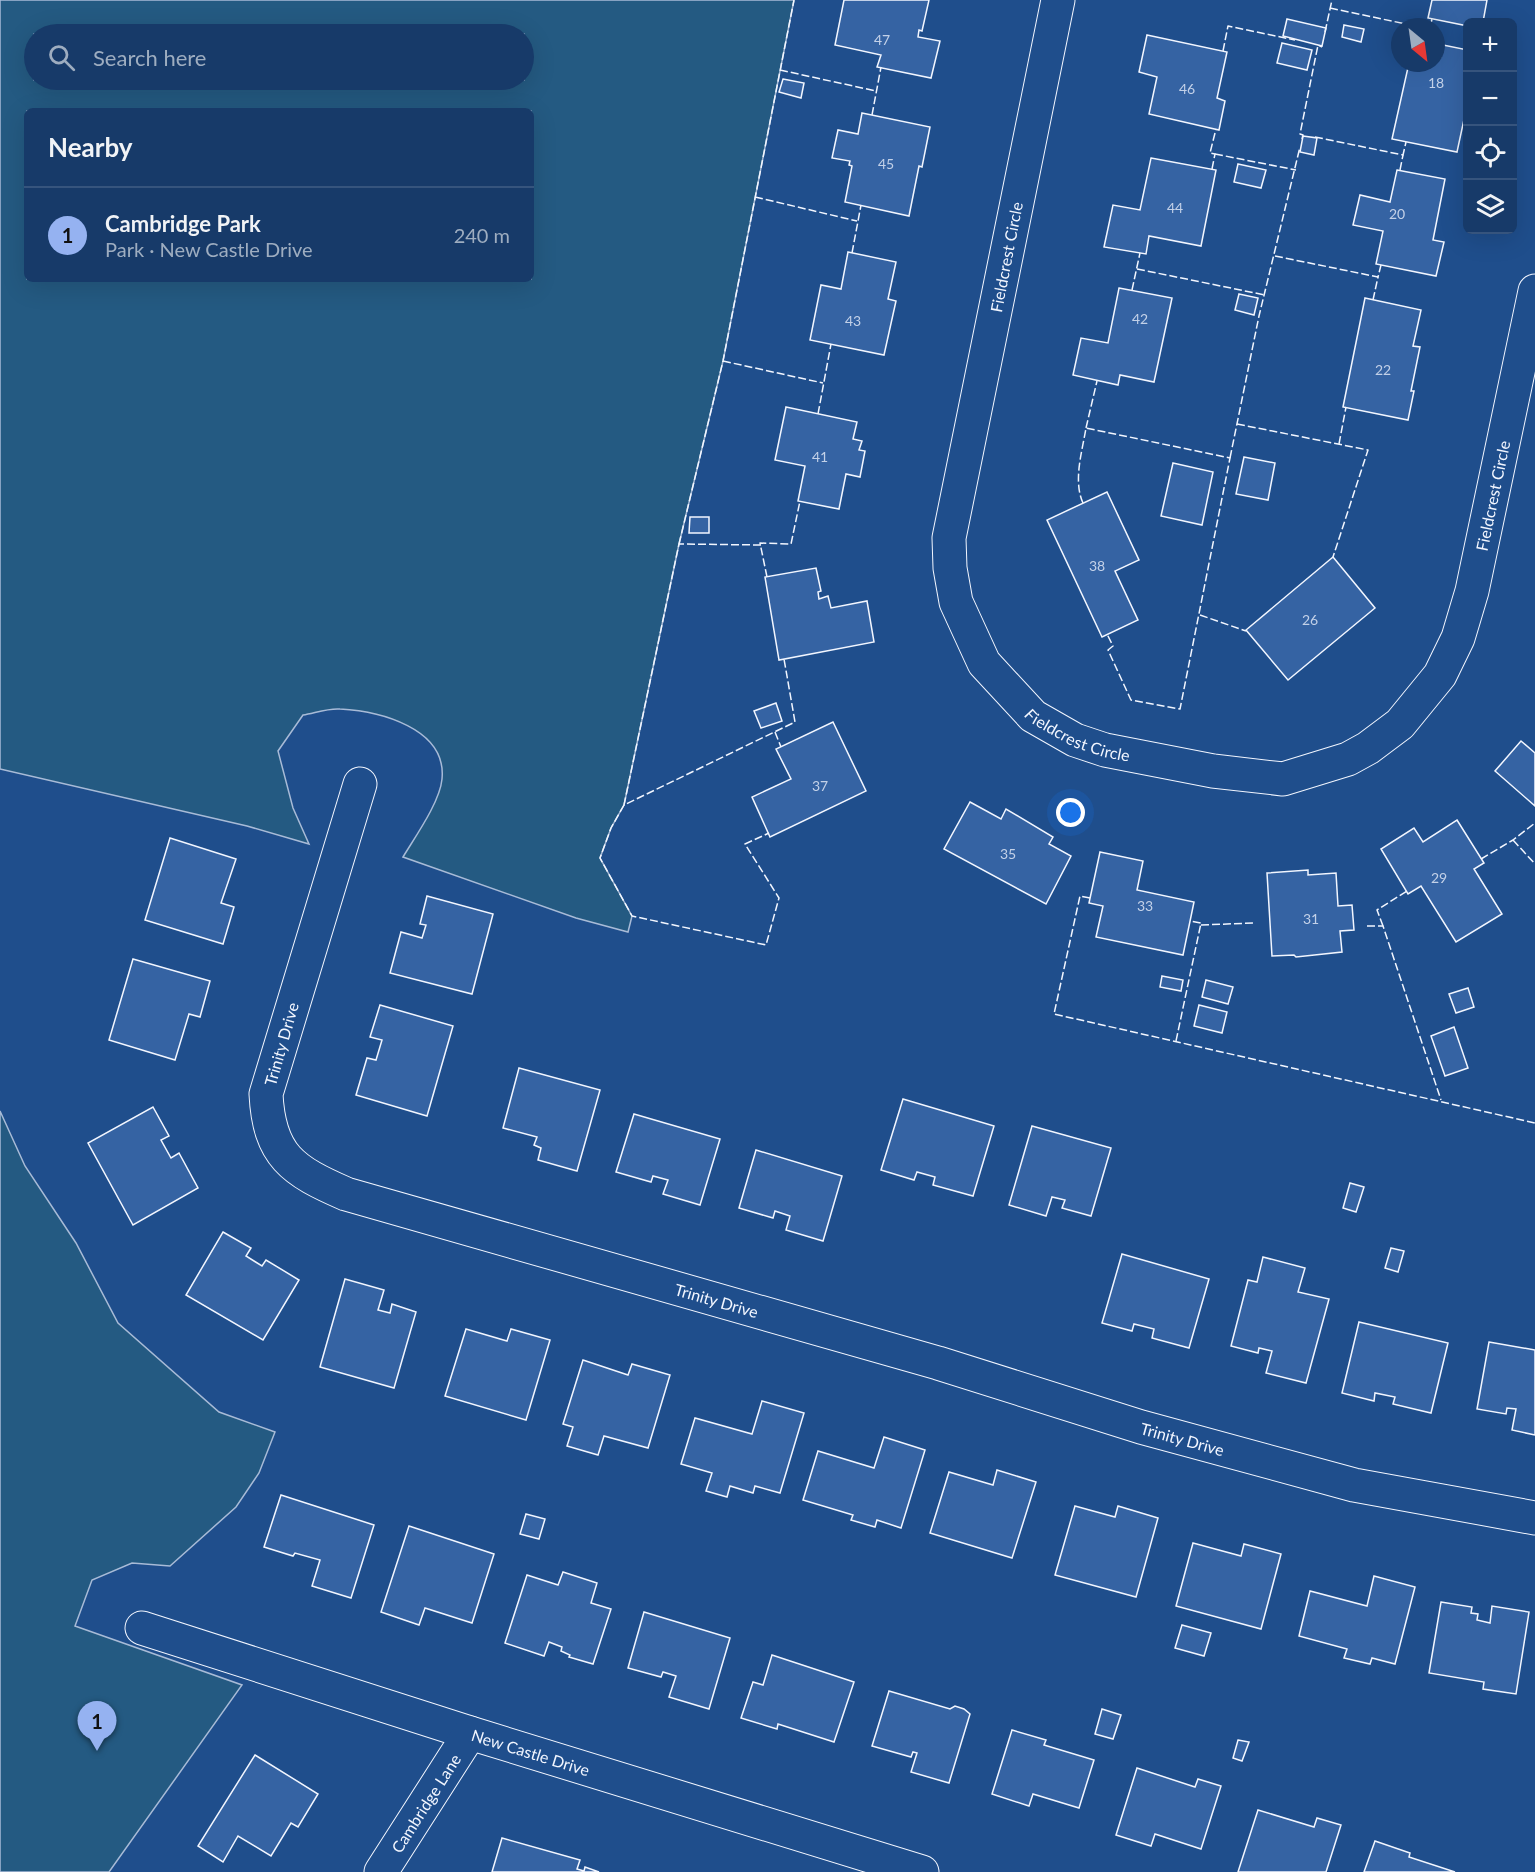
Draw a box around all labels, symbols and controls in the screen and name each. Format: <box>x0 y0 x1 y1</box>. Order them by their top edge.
north arrow <box>1391 18 1445 72</box>
map controls <box>1463 18 1517 234</box>
button: + <box>1463 18 1517 72</box>
search box <box>24 24 534 90</box>
house number: 47 <box>874 31 890 48</box>
icon: search <box>45 41 78 74</box>
text: Search here <box>93 44 206 71</box>
button: − <box>1463 72 1517 126</box>
house number: 18 <box>1428 74 1444 91</box>
house number: 46 <box>1179 80 1195 97</box>
button: locate <box>1463 126 1517 180</box>
text: Nearby <box>48 131 133 163</box>
house number: 45 <box>878 155 894 172</box>
button: layers <box>1463 180 1517 234</box>
house number: 44 <box>1167 199 1183 216</box>
street label: Fieldcrest Circle <box>986 200 1026 314</box>
house number: 20 <box>1389 205 1405 222</box>
text: Cambridge Park <box>105 210 261 237</box>
text: 1 <box>62 223 73 247</box>
text: 240 m <box>454 223 510 247</box>
text: Park · New Castle Drive <box>105 237 313 261</box>
house number: 42 <box>1132 310 1148 327</box>
house number: 43 <box>845 312 861 329</box>
house number: 22 <box>1375 361 1391 378</box>
street label: Fieldcrest Circle <box>1471 439 1513 553</box>
house number: 41 <box>812 448 828 465</box>
house number: 38 <box>1089 557 1105 574</box>
house number: 26 <box>1302 611 1318 628</box>
street label: Fieldcrest Circle <box>1021 704 1132 764</box>
house number: 37 <box>812 777 828 794</box>
your location <box>1056 798 1085 827</box>
house number: 35 <box>1000 845 1016 862</box>
house number: 29 <box>1431 869 1447 886</box>
house number: 33 <box>1137 897 1153 914</box>
house number: 31 <box>1303 910 1319 927</box>
street label: Trinity Drive <box>260 1000 302 1088</box>
street label: Trinity Drive <box>673 1279 761 1321</box>
street label: Trinity Drive <box>1139 1418 1227 1459</box>
pin: 1 <box>78 1702 116 1751</box>
street label: New Castle Drive <box>469 1725 592 1779</box>
street label: Cambridge Lane <box>387 1750 464 1856</box>

